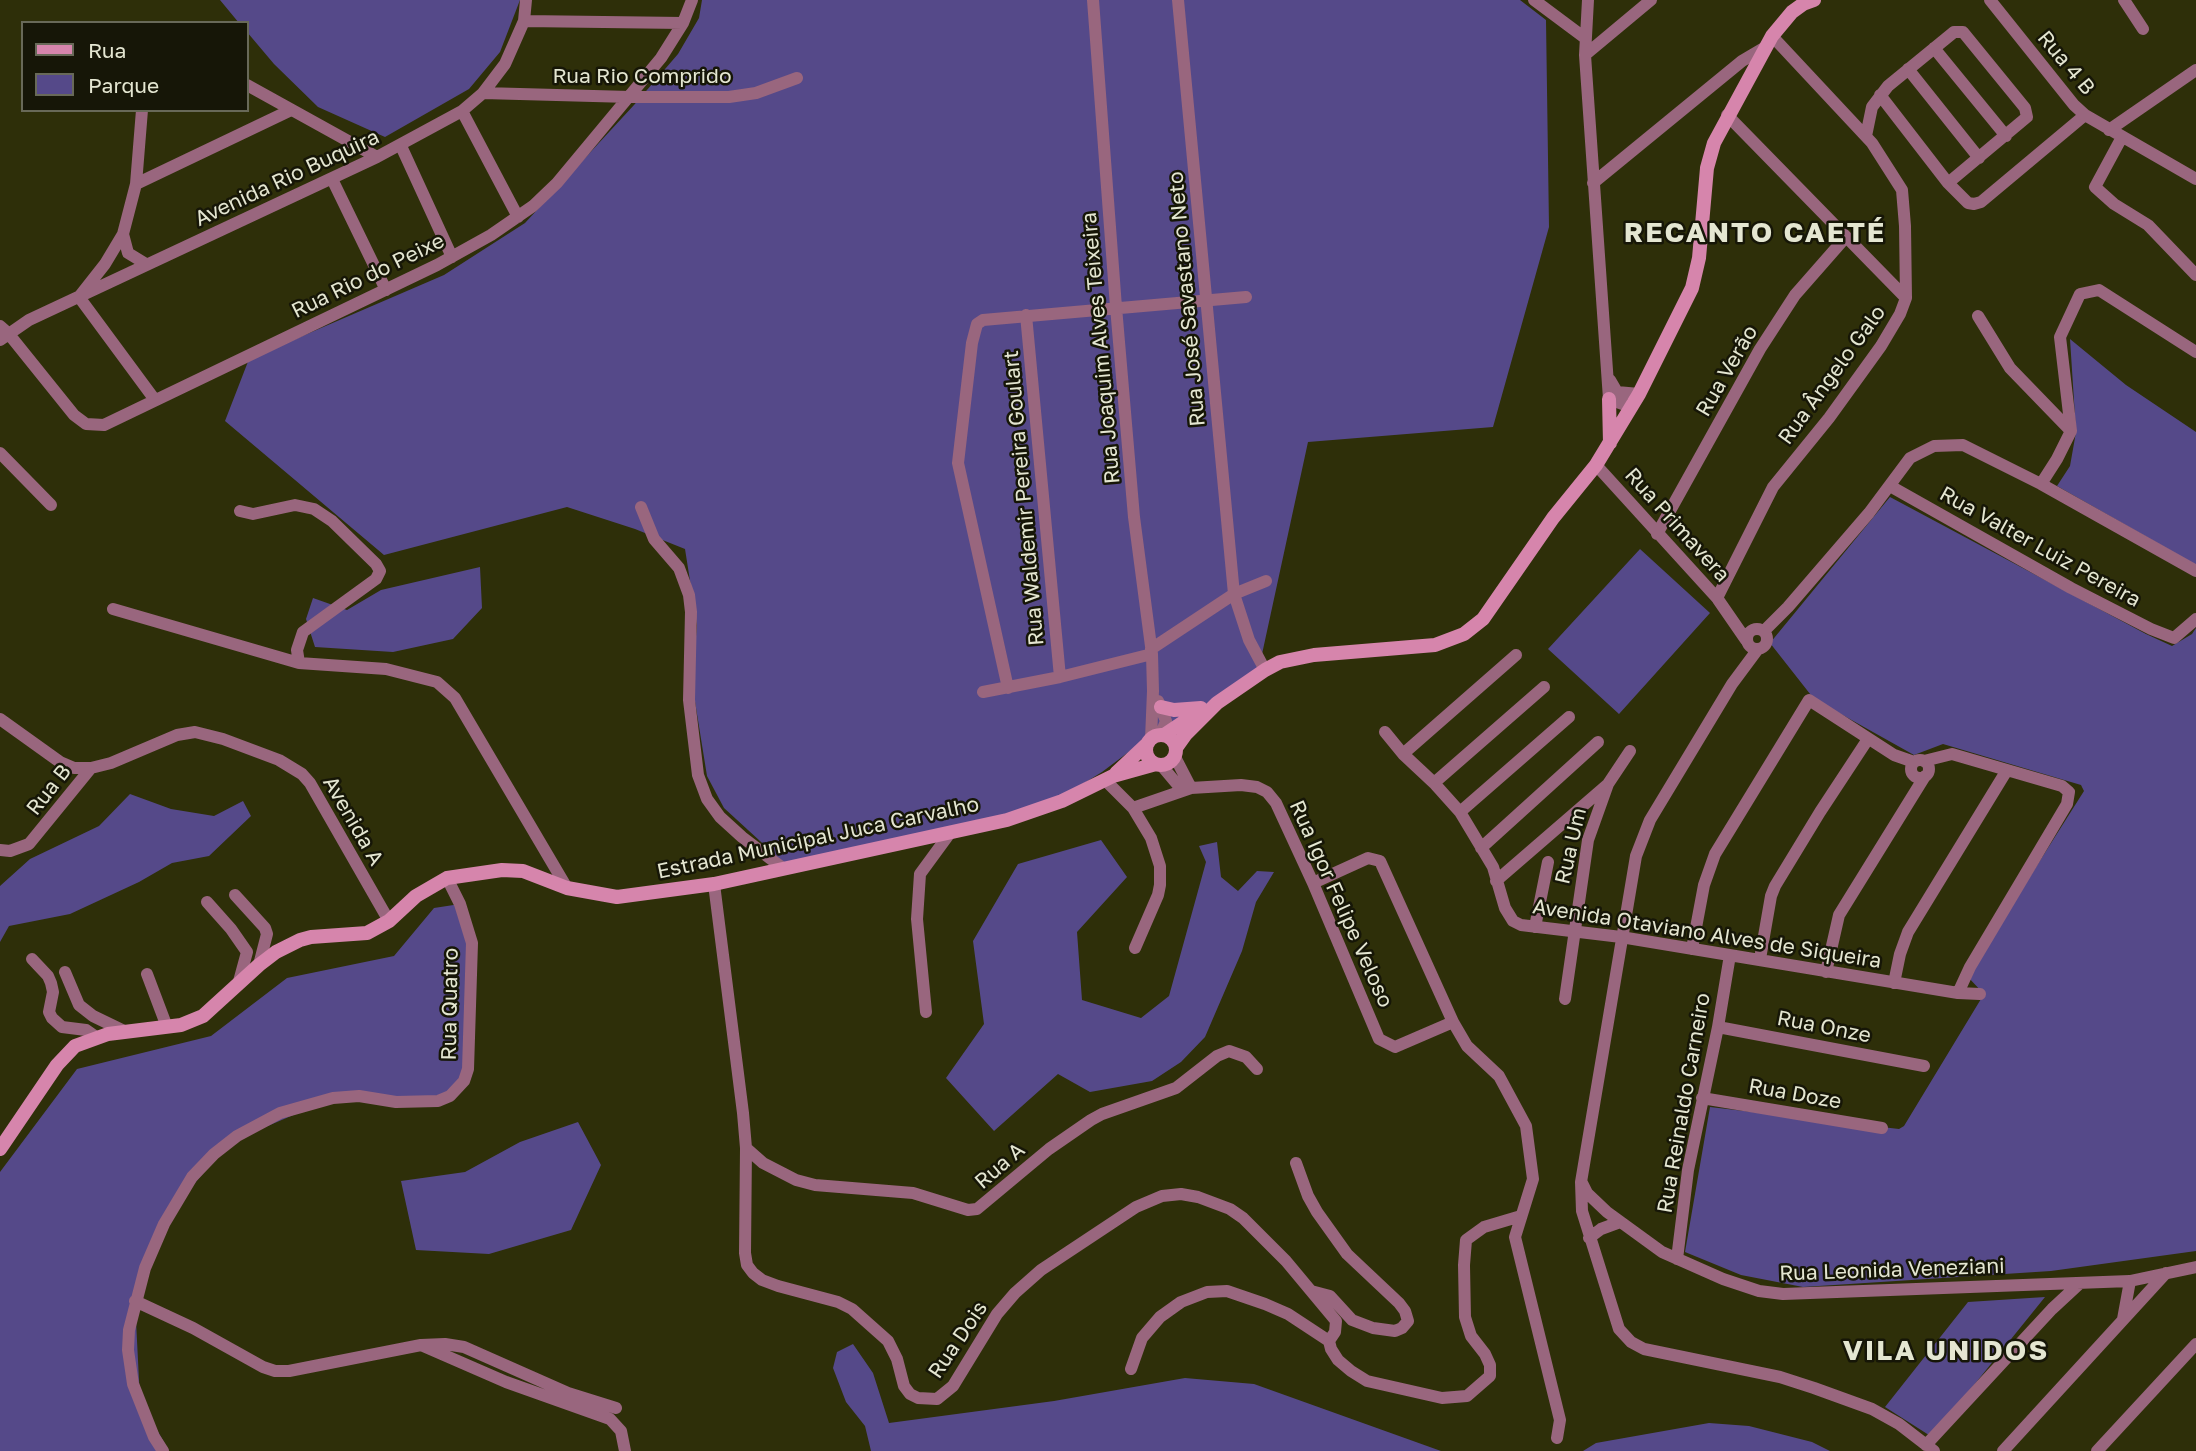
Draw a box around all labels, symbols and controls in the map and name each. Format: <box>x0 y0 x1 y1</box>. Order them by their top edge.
legend <box>21 21 248 112</box>
street label: Rua 4 B <box>2032 26 2100 100</box>
text: Rua <box>88 37 126 63</box>
street label: Rua Rio Comprido <box>552 63 732 89</box>
text: Parque <box>88 72 159 98</box>
street label: Avenida Rio Buquira <box>191 124 383 232</box>
street label: Rua José Savastano Neto <box>1163 171 1211 427</box>
street label: Rua Joaquim Alves Teixeira <box>1077 211 1125 485</box>
district label: RECANTO CAETÉ <box>1625 216 1885 250</box>
street label: Rua Rio do Peixe <box>287 228 449 324</box>
street label: Rua Ângelo Galo <box>1773 300 1891 450</box>
street label: Rua Verão <box>1691 321 1763 421</box>
street label: Rua Waldemir Pereira Goulart <box>999 349 1049 647</box>
street label: Rua Primavera <box>1619 463 1735 587</box>
street label: Rua Valter Luiz Pereira <box>1935 481 2145 613</box>
street label: Rua B <box>21 759 77 821</box>
street label: Avenida A <box>317 772 389 870</box>
street label: Estrada Municipal Juca Carvalho <box>655 792 981 884</box>
street label: Rua Igor Felipe Veloso <box>1284 796 1398 1012</box>
street label: Rua Um <box>1550 805 1592 887</box>
street label: Avenida Otaviano Alves de Siqueira <box>1531 894 1883 974</box>
street label: Rua Quatro <box>436 948 464 1060</box>
street label: Rua Reinaldo Carneiro <box>1652 991 1716 1215</box>
street label: Rua Onze <box>1775 1006 1873 1048</box>
street label: Rua Doze <box>1747 1073 1843 1115</box>
street label: Rua A <box>970 1138 1030 1194</box>
street label: Rua Leonida Veneziani <box>1779 1253 2005 1287</box>
street label: Rua Dois <box>923 1297 993 1383</box>
district label: VILA UNIDOS <box>1844 1334 2048 1368</box>

